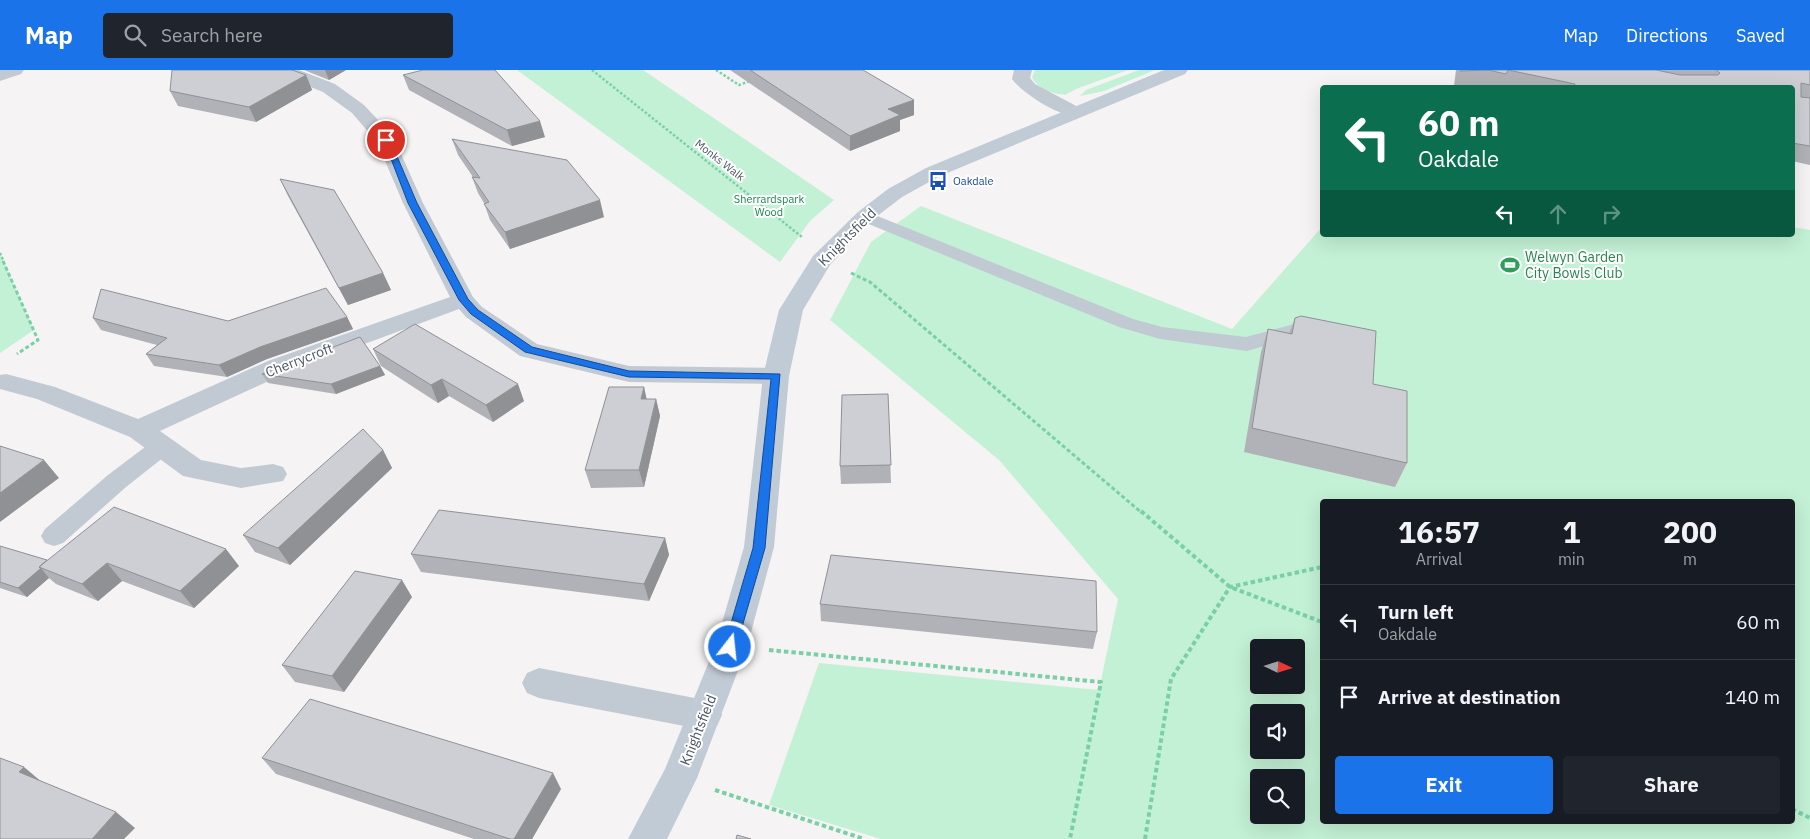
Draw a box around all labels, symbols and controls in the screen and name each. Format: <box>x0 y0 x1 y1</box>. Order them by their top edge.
search box <box>103 13 453 58</box>
text: Map <box>25 19 73 51</box>
icon: search <box>121 21 149 49</box>
text: Search here <box>161 23 263 47</box>
text: Map <box>1563 24 1598 47</box>
text: Directions <box>1626 24 1708 47</box>
text: Saved <box>1736 24 1785 47</box>
text: 60 m <box>1418 100 1500 146</box>
icon: left <box>1335 105 1400 170</box>
pin <box>365 119 407 161</box>
icon: arrive <box>372 126 400 154</box>
street label: Monks Walk <box>692 136 748 184</box>
text: Oakdale <box>1418 144 1499 173</box>
bus stop icon: Oakdale <box>927 170 949 192</box>
place label: Oakdale <box>953 174 994 188</box>
park label: Sherrardspark Wood <box>734 192 804 219</box>
icon: left <box>1491 200 1519 228</box>
icon: ahead <box>1544 200 1572 228</box>
icon: right <box>1597 200 1625 228</box>
street label: Knightsfield <box>814 204 880 270</box>
place label: Welwyn Garden City Bowls Club <box>1525 248 1624 282</box>
sports icon: Welwyn Garden City Bowls Club <box>1499 254 1521 276</box>
street label: Cherrycroft <box>263 339 335 381</box>
text: 16:57 <box>1398 512 1480 551</box>
text: 1 <box>1562 512 1580 551</box>
text: 200 <box>1663 512 1717 551</box>
text: Arrival <box>1416 549 1462 569</box>
text: min <box>1558 549 1585 569</box>
text: m <box>1683 549 1697 569</box>
text: Turn left <box>1378 600 1454 624</box>
icon: left <box>1335 608 1363 636</box>
text: 60 m <box>1736 610 1780 634</box>
position arrow <box>703 620 755 672</box>
text: Oakdale <box>1378 624 1437 644</box>
north arrow <box>1250 639 1305 694</box>
map controls <box>1250 639 1305 824</box>
icon: arrive <box>1335 683 1363 711</box>
text: Arrive at destination <box>1378 685 1561 709</box>
text: 140 m <box>1725 685 1780 709</box>
street label: Knightsfield <box>676 692 720 768</box>
button: sound <box>1250 704 1305 759</box>
button: Exit <box>1335 756 1553 814</box>
button: Share <box>1563 756 1780 814</box>
button: search <box>1250 769 1305 824</box>

